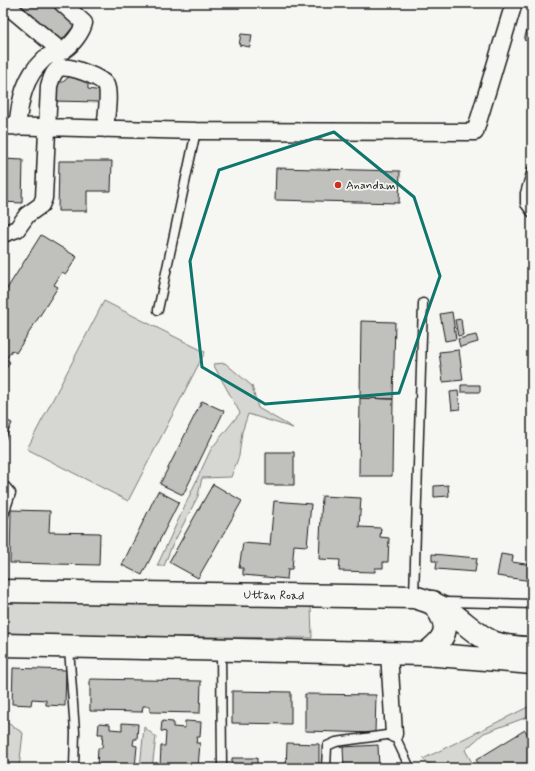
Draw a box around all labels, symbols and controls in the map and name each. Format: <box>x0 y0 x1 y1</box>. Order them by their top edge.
place label: Anandam <box>346 178 395 194</box>
marker: Anandam <box>333 180 343 190</box>
street label: Uttan Road <box>244 587 304 605</box>

